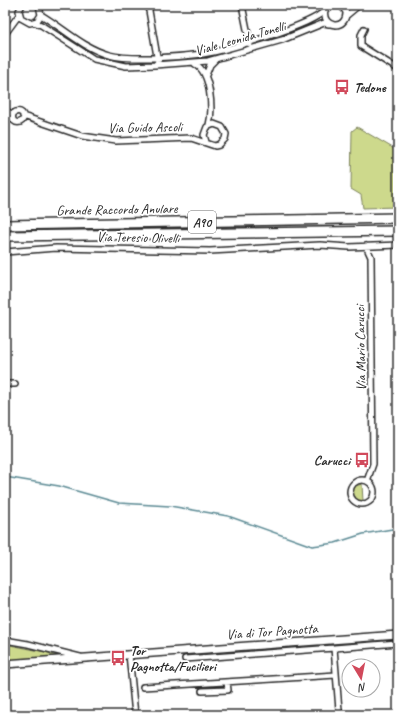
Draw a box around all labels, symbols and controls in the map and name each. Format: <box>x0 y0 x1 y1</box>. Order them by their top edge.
street label: Viale Leonida Tonelli <box>193 17 290 59</box>
bus stop icon: Tedone <box>333 78 351 96</box>
place label: Tedone <box>354 79 387 96</box>
street label: Via Guido Ascoli <box>108 118 185 137</box>
street label: Grande Raccordo Anulare <box>56 200 179 219</box>
road number: A90 <box>188 211 216 233</box>
street label: Via Teresio Olivelli <box>97 228 182 247</box>
street label: Via Mario Carucci <box>351 303 370 391</box>
bus stop icon: Carucci <box>353 451 371 469</box>
place label: Carucci <box>314 452 352 469</box>
street label: Via di Tor Pagnotta <box>226 620 319 643</box>
place label: Tor Pagnotta/Fucilieri <box>130 642 218 675</box>
bus stop icon: Tor Pagnotta/Fucilieri <box>109 649 127 667</box>
north arrow <box>341 658 381 698</box>
text: N <box>356 680 367 696</box>

